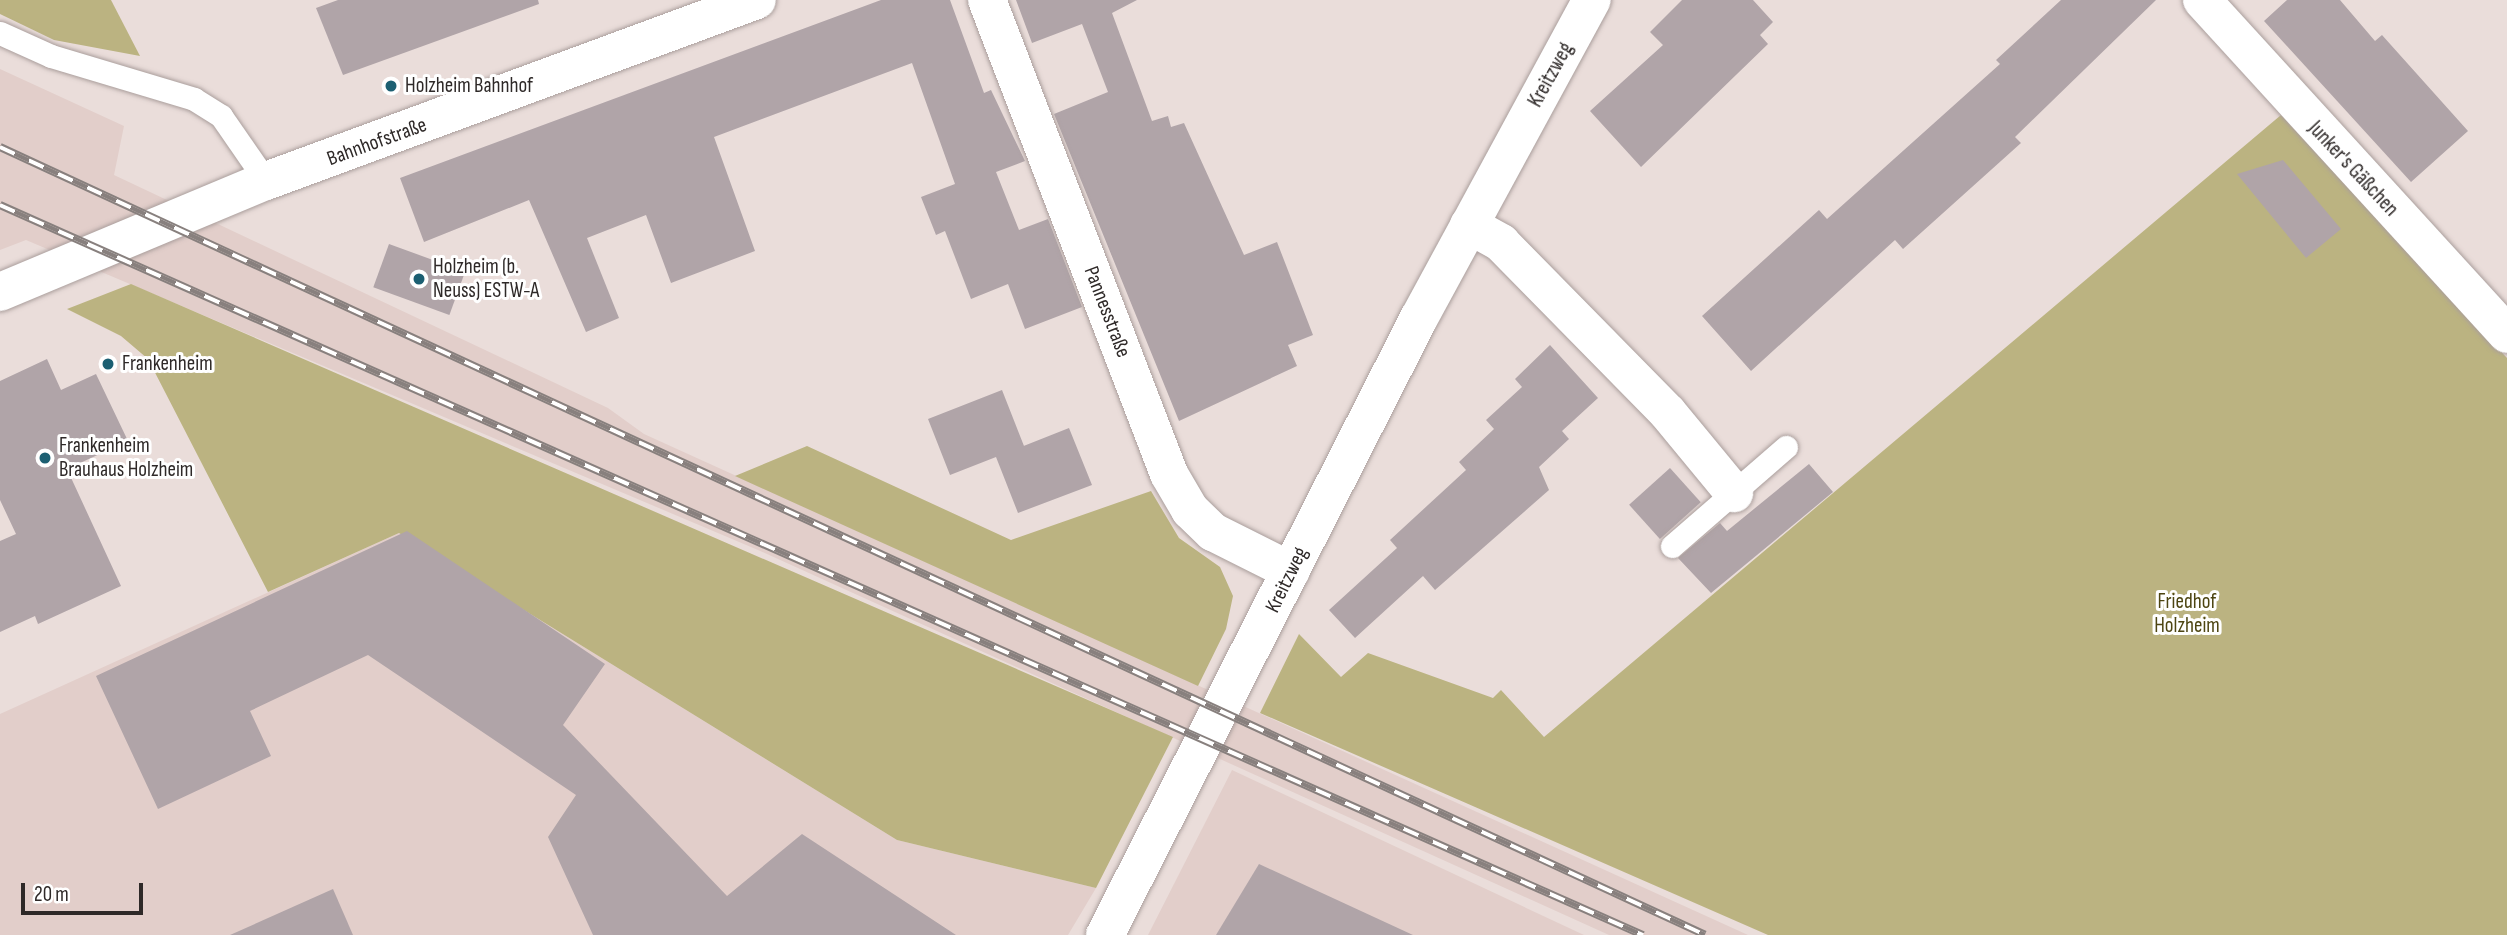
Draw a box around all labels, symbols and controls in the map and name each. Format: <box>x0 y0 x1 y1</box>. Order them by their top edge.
street label: Kreitzweg <box>1523 38 1579 112</box>
place label: Holzheim Bahnhof <box>405 73 533 99</box>
marker: Holzheim Bahnhof <box>383 78 399 94</box>
street label: Bahnhofstraße <box>324 112 430 172</box>
street label: Junker's Gäßchen <box>2303 116 2403 222</box>
place label: Holzheim (b. Neuss) ESTW-A <box>433 254 539 304</box>
street label: Pannesstraße <box>1078 263 1136 361</box>
marker: Holzheim (b. Neuss) ESTW-A <box>411 271 427 287</box>
place label: Frankenheim <box>122 351 213 377</box>
marker: Frankenheim <box>100 356 116 372</box>
place label: Frankenheim Brauhaus Holzheim <box>59 433 193 483</box>
marker: Frankenheim Brauhaus Holzheim <box>37 450 53 466</box>
street label: Kreitzweg <box>1260 543 1314 617</box>
park label: Friedhof Holzheim <box>2154 589 2220 639</box>
scale bar <box>24 869 147 913</box>
text: 20 m <box>34 882 69 907</box>

